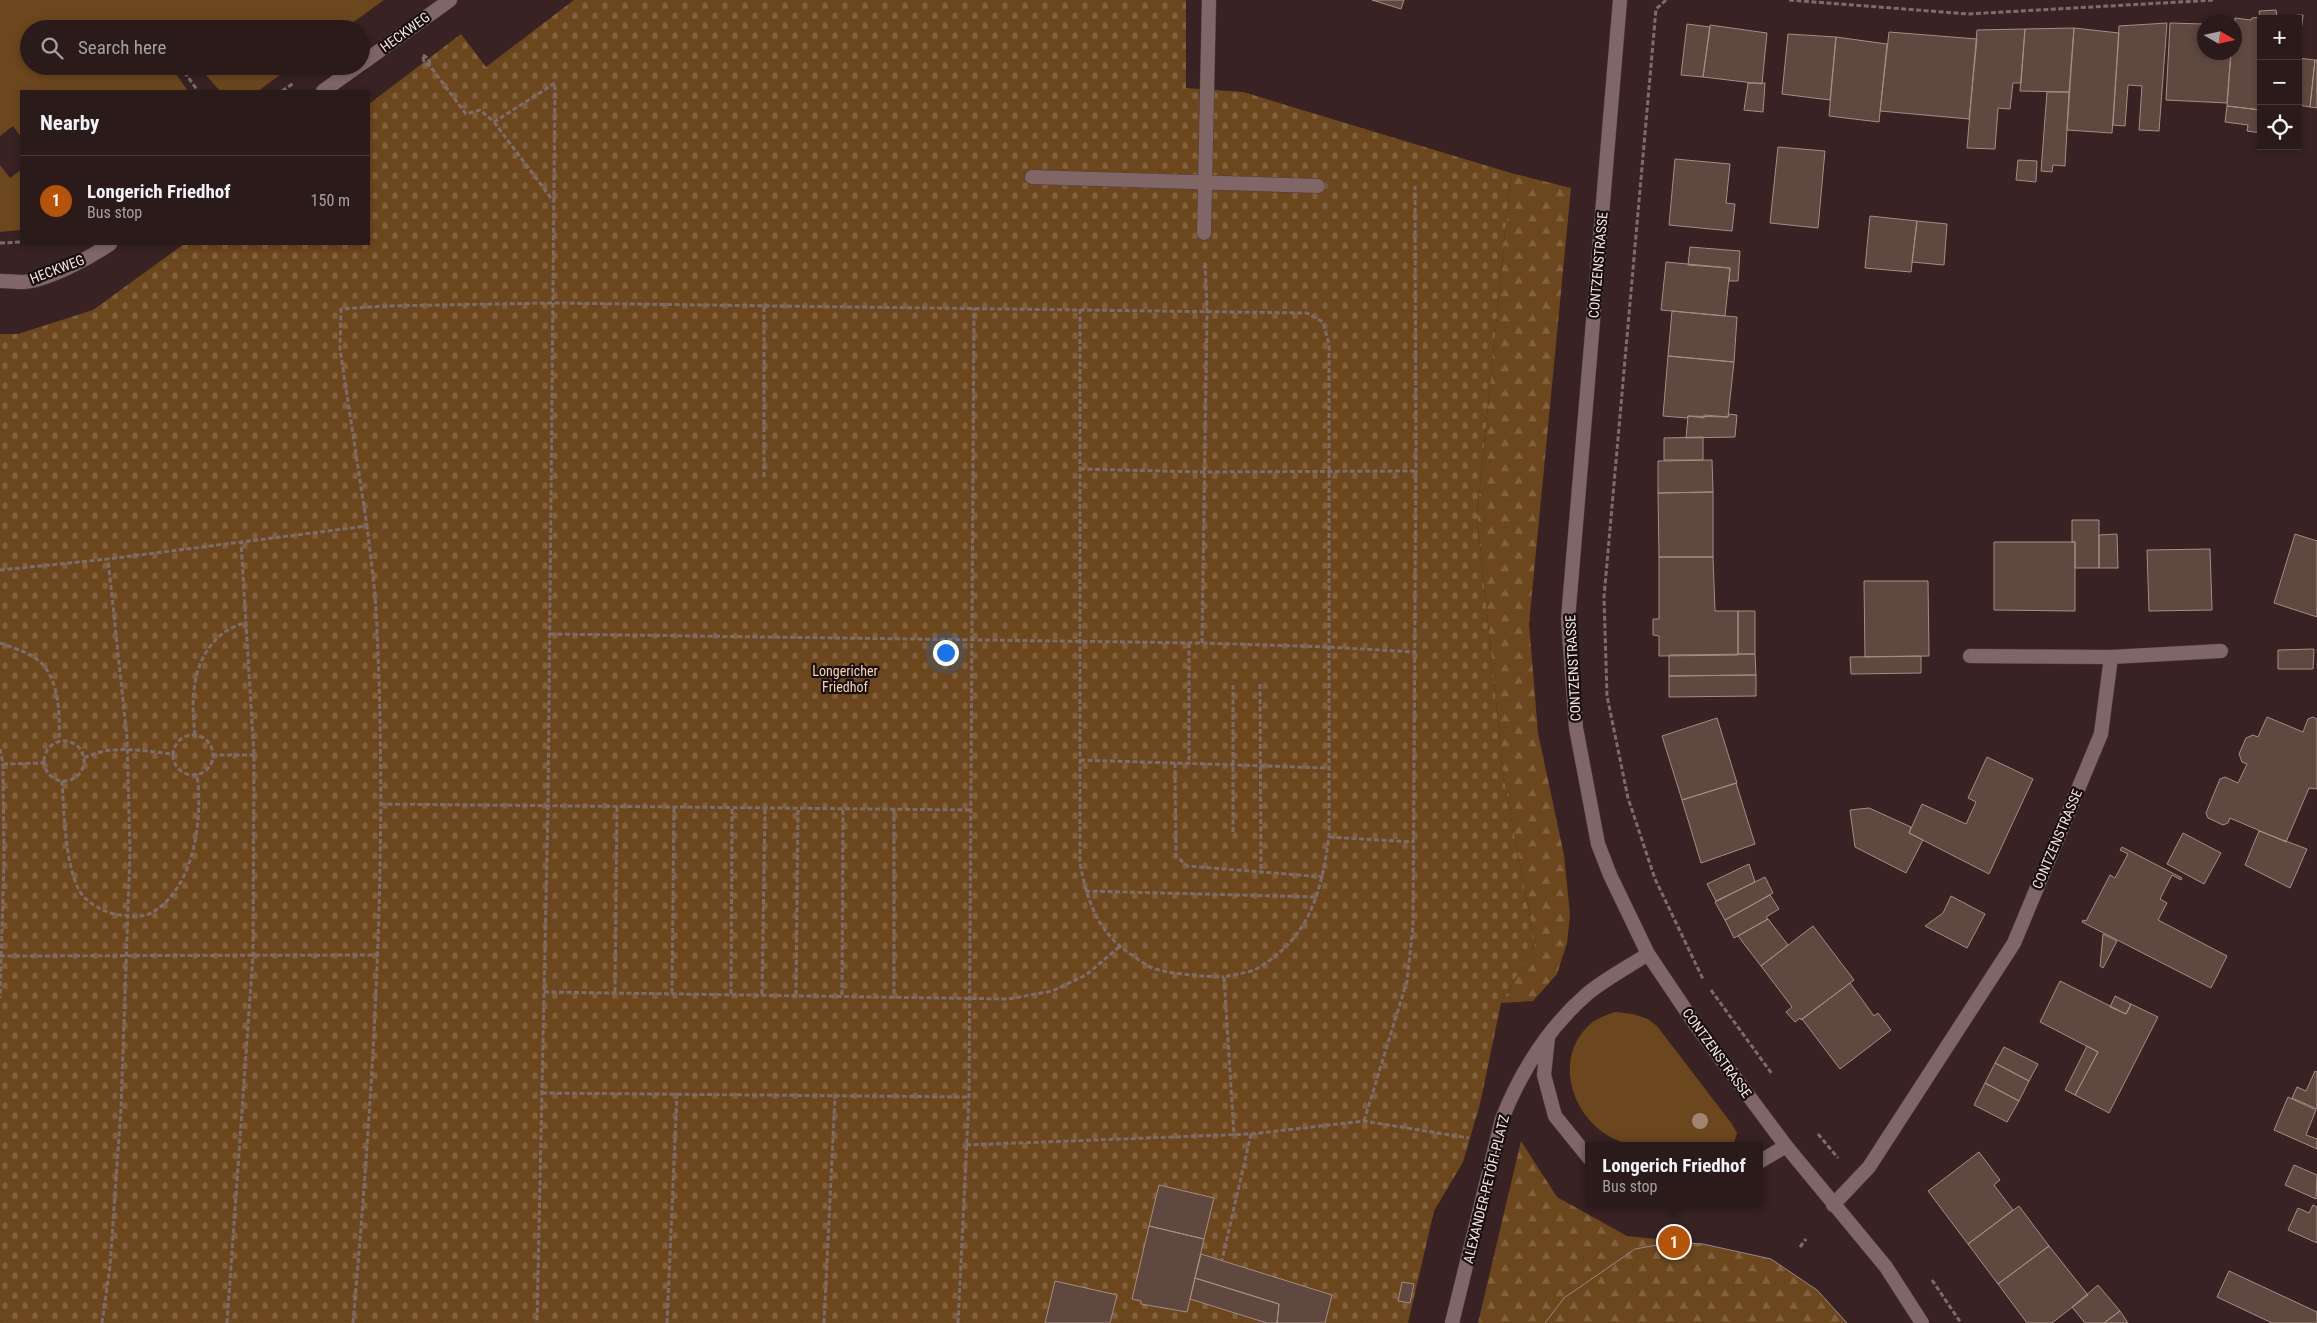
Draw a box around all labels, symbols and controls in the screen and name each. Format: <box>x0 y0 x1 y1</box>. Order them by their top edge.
street label: HECKWEG <box>377 9 433 55</box>
north arrow <box>2197 15 2242 60</box>
map controls <box>2257 15 2302 150</box>
button: + <box>2257 15 2302 60</box>
search box <box>20 20 370 75</box>
icon: search <box>38 34 66 62</box>
text: Search here <box>78 36 166 59</box>
button: − <box>2257 60 2302 105</box>
button: locate <box>2257 105 2302 150</box>
text: Nearby <box>40 111 99 135</box>
text: Longerich Friedhof <box>87 180 231 203</box>
text: 1 <box>52 191 60 210</box>
text: 150 m <box>311 191 350 210</box>
text: Bus stop <box>87 203 142 222</box>
street label: CONTZENSTRASSE <box>1585 211 1611 319</box>
street label: HECKWEG <box>27 251 87 287</box>
street label: CONTZENSTRASSE <box>1562 614 1584 722</box>
your location <box>933 640 959 666</box>
park label: Longericher Friedhof <box>812 663 878 695</box>
street label: CONTZENSTRASSE <box>2029 787 2085 891</box>
street label: CONTZENSTRASSE <box>1679 1005 1755 1101</box>
street label: ALEXANDER-PETÖFI-PLATZ <box>1460 1113 1512 1265</box>
popup <box>1585 1142 1763 1207</box>
text: Longerich Friedhof <box>1602 1154 1746 1177</box>
text: Bus stop <box>1602 1177 1657 1196</box>
pin: 1 <box>1658 1223 1690 1261</box>

